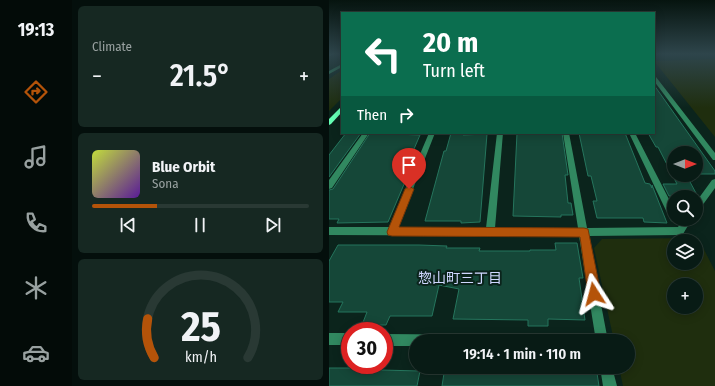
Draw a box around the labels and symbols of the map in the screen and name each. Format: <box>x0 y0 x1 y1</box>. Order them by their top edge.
north arrow <box>667 146 703 182</box>
pin <box>392 148 426 189</box>
district label: 惣山町三丁目 <box>418 270 502 287</box>
position arrow <box>573 273 615 315</box>
speed limit sign: 30 <box>341 322 393 374</box>

